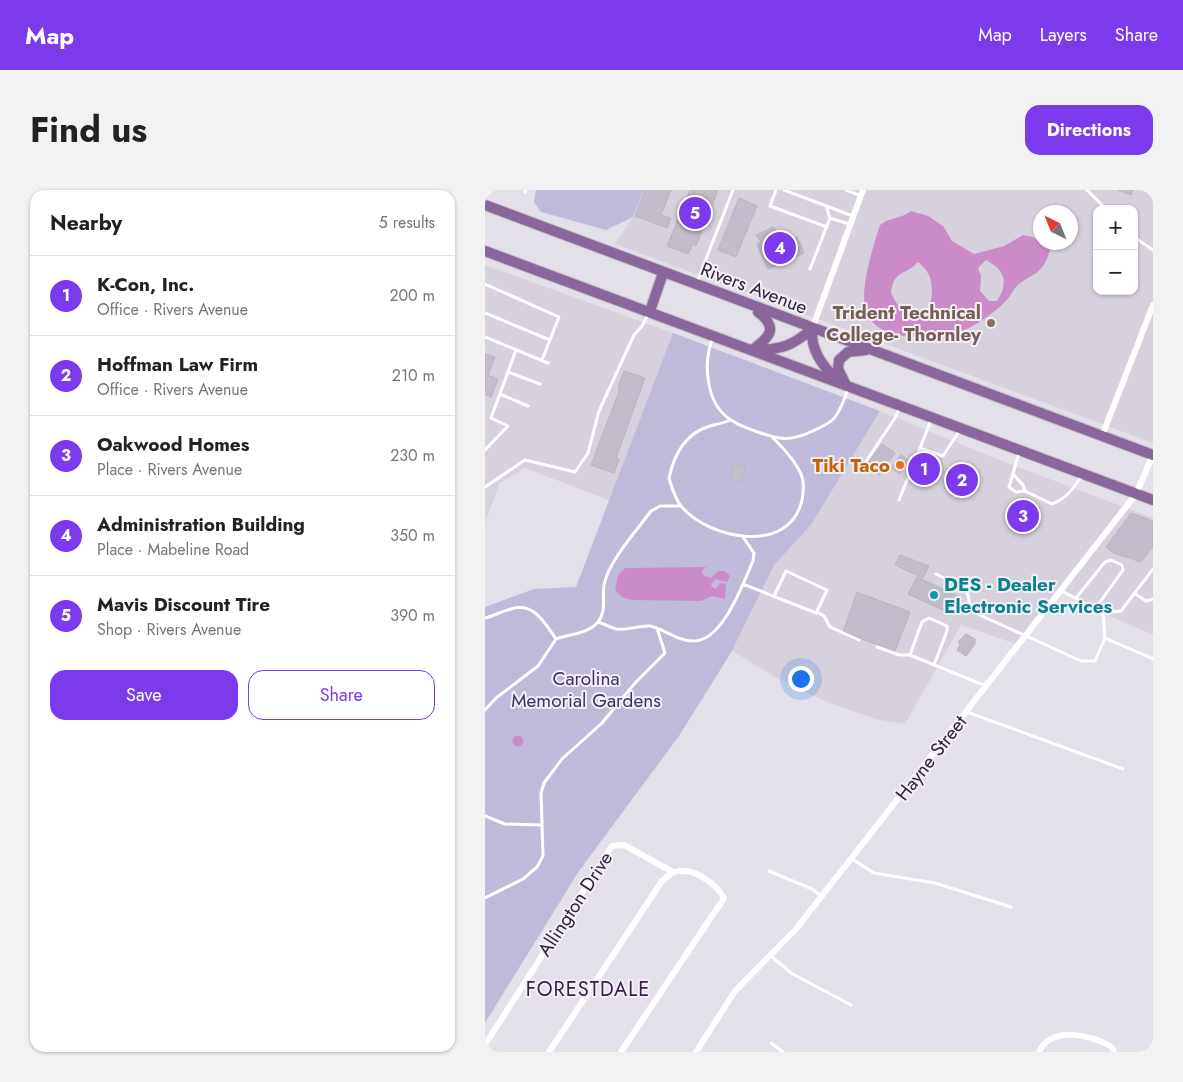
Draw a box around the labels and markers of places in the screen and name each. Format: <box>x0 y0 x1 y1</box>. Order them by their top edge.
pin: 5 <box>679 194 711 232</box>
pin: 4 <box>764 229 796 267</box>
place label: Trident Technical College- Thornley <box>826 299 982 348</box>
marker: Trident Technical College- Thornley <box>985 317 997 329</box>
pin: 1 <box>908 450 940 488</box>
place label: Tiki Taco <box>813 452 890 479</box>
marker: Tiki Taco <box>894 459 906 471</box>
pin: 2 <box>946 461 978 499</box>
pin: 3 <box>1007 497 1039 535</box>
place label: DES - Dealer Electronic Services <box>944 571 1113 620</box>
marker: DES - Dealer Electronic Services <box>928 589 940 601</box>

